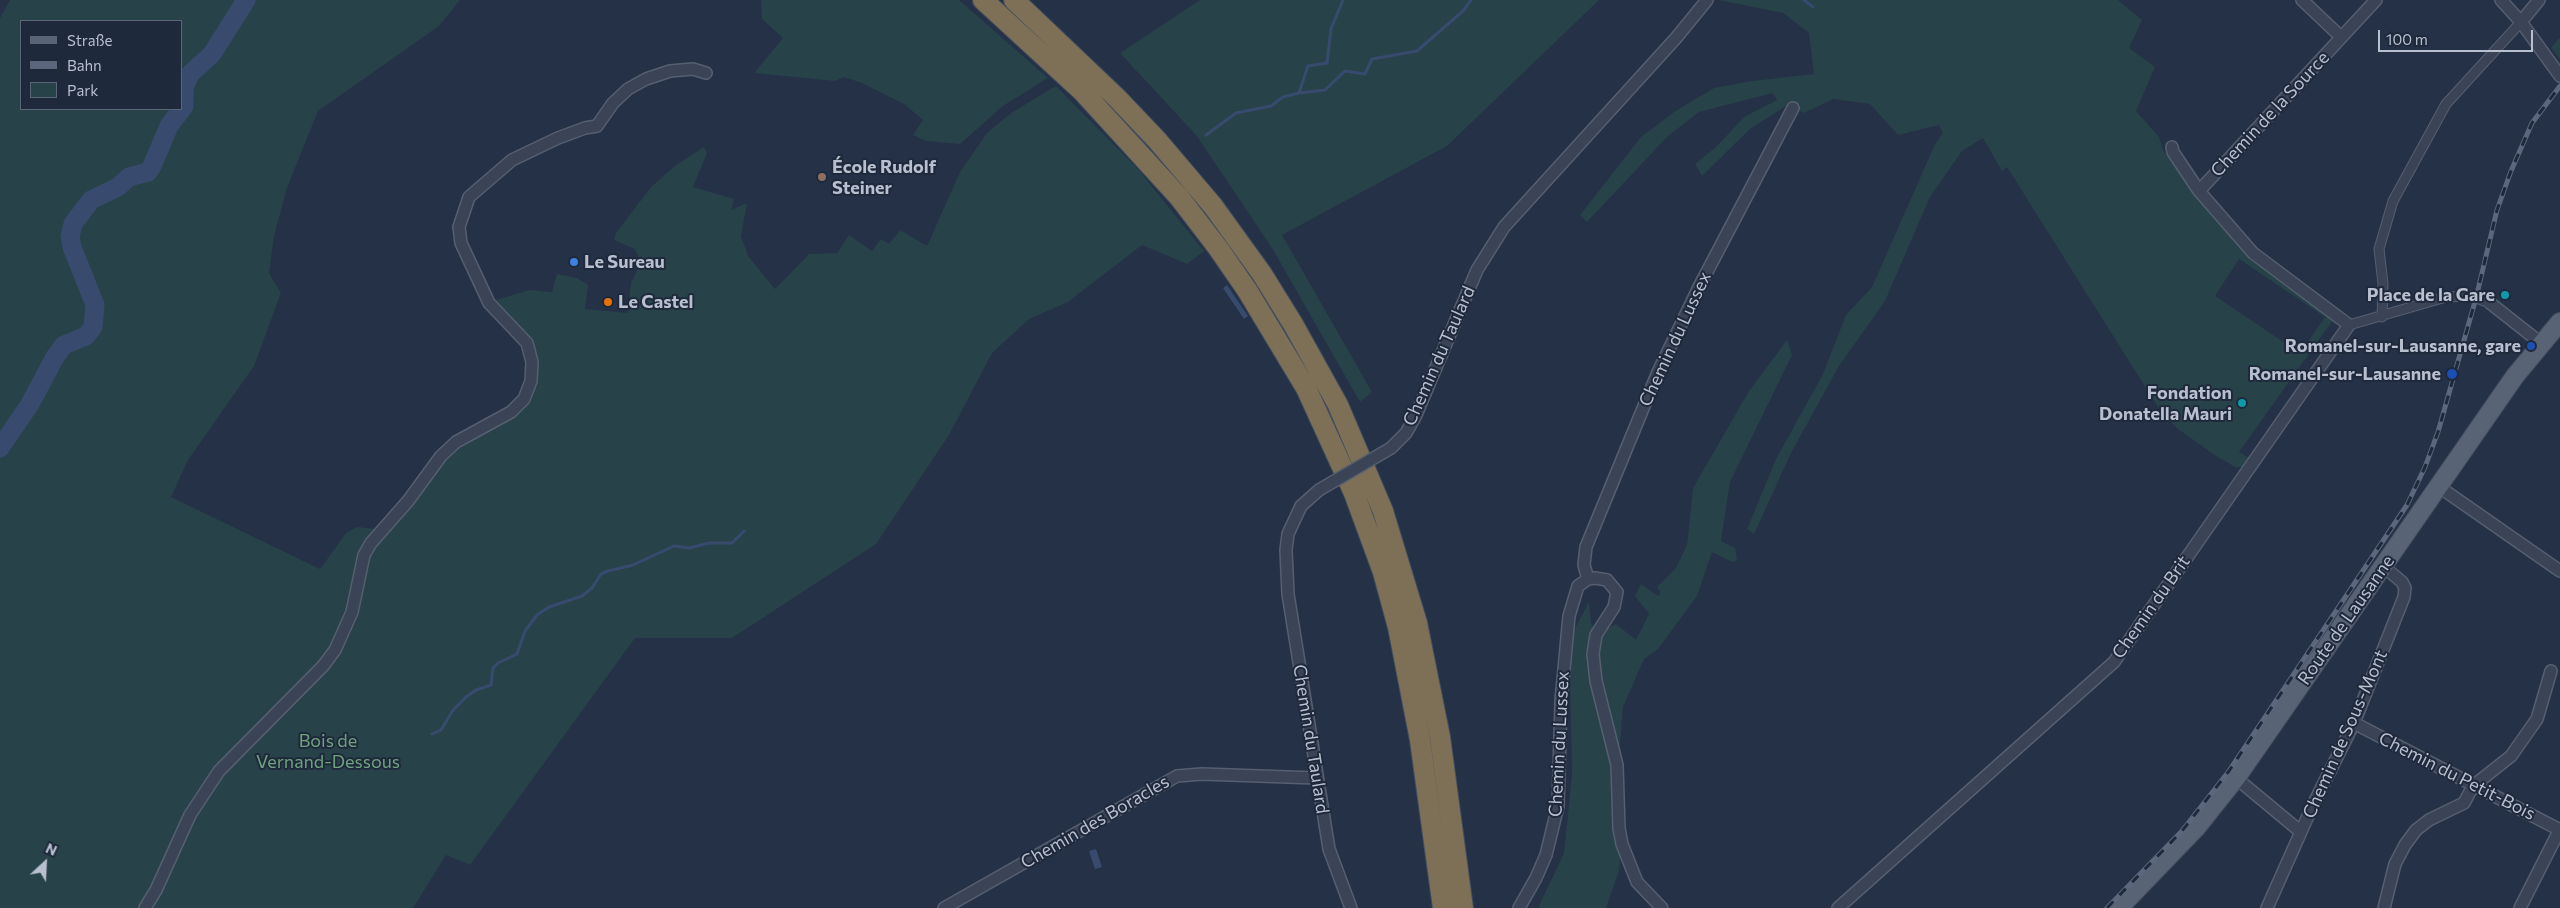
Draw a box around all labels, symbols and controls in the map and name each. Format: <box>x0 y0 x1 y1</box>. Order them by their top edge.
legend <box>20 20 182 110</box>
scale bar <box>2380 20 2535 52</box>
text: 100 m <box>2386 30 2428 48</box>
text: Straße <box>67 31 113 49</box>
street label: Chemin de la Source <box>2206 47 2334 181</box>
text: Bahn <box>67 56 102 74</box>
text: Park <box>67 81 98 99</box>
place label: École Rudolf Steiner <box>832 156 936 198</box>
marker: École Rudolf Steiner <box>816 171 828 183</box>
place label: Le Sureau <box>584 251 665 273</box>
marker: Le Sureau <box>568 256 580 268</box>
street label: Chemin du Lussex <box>1634 268 1716 410</box>
street label: Chemin du Taulard <box>1398 283 1480 429</box>
place label: Place de la Gare <box>2367 284 2495 306</box>
marker: Place de la Gare <box>2499 289 2511 301</box>
place label: Le Castel <box>618 291 693 313</box>
marker: Le Castel <box>602 296 614 308</box>
place label: Romanel-sur-Lausanne, gare <box>2285 335 2521 357</box>
marker: Romanel-sur-Lausanne, gare <box>2525 340 2537 352</box>
place label: Romanel-sur-Lausanne <box>2249 363 2441 385</box>
marker: Romanel-sur-Lausanne <box>2445 367 2459 381</box>
place label: Fondation Donatella Mauri <box>2099 382 2232 424</box>
marker: Fondation Donatella Mauri <box>2236 397 2248 409</box>
street label: Chemin du Brit <box>2107 551 2195 663</box>
street label: Route de Lausanne <box>2293 551 2399 689</box>
street label: Chemin de Sous-Mont <box>2298 646 2392 822</box>
street label: Chemin du Taulard <box>1289 663 1333 815</box>
street label: Chemin du Lussex <box>1544 671 1574 817</box>
street label: Chemin du Petit-Bois <box>2375 727 2539 825</box>
park label: Bois de Vernand-Dessous <box>256 730 400 772</box>
street label: Chemin des Boracles <box>1017 771 1173 873</box>
north arrow <box>20 838 70 888</box>
text: N <box>43 839 60 859</box>

